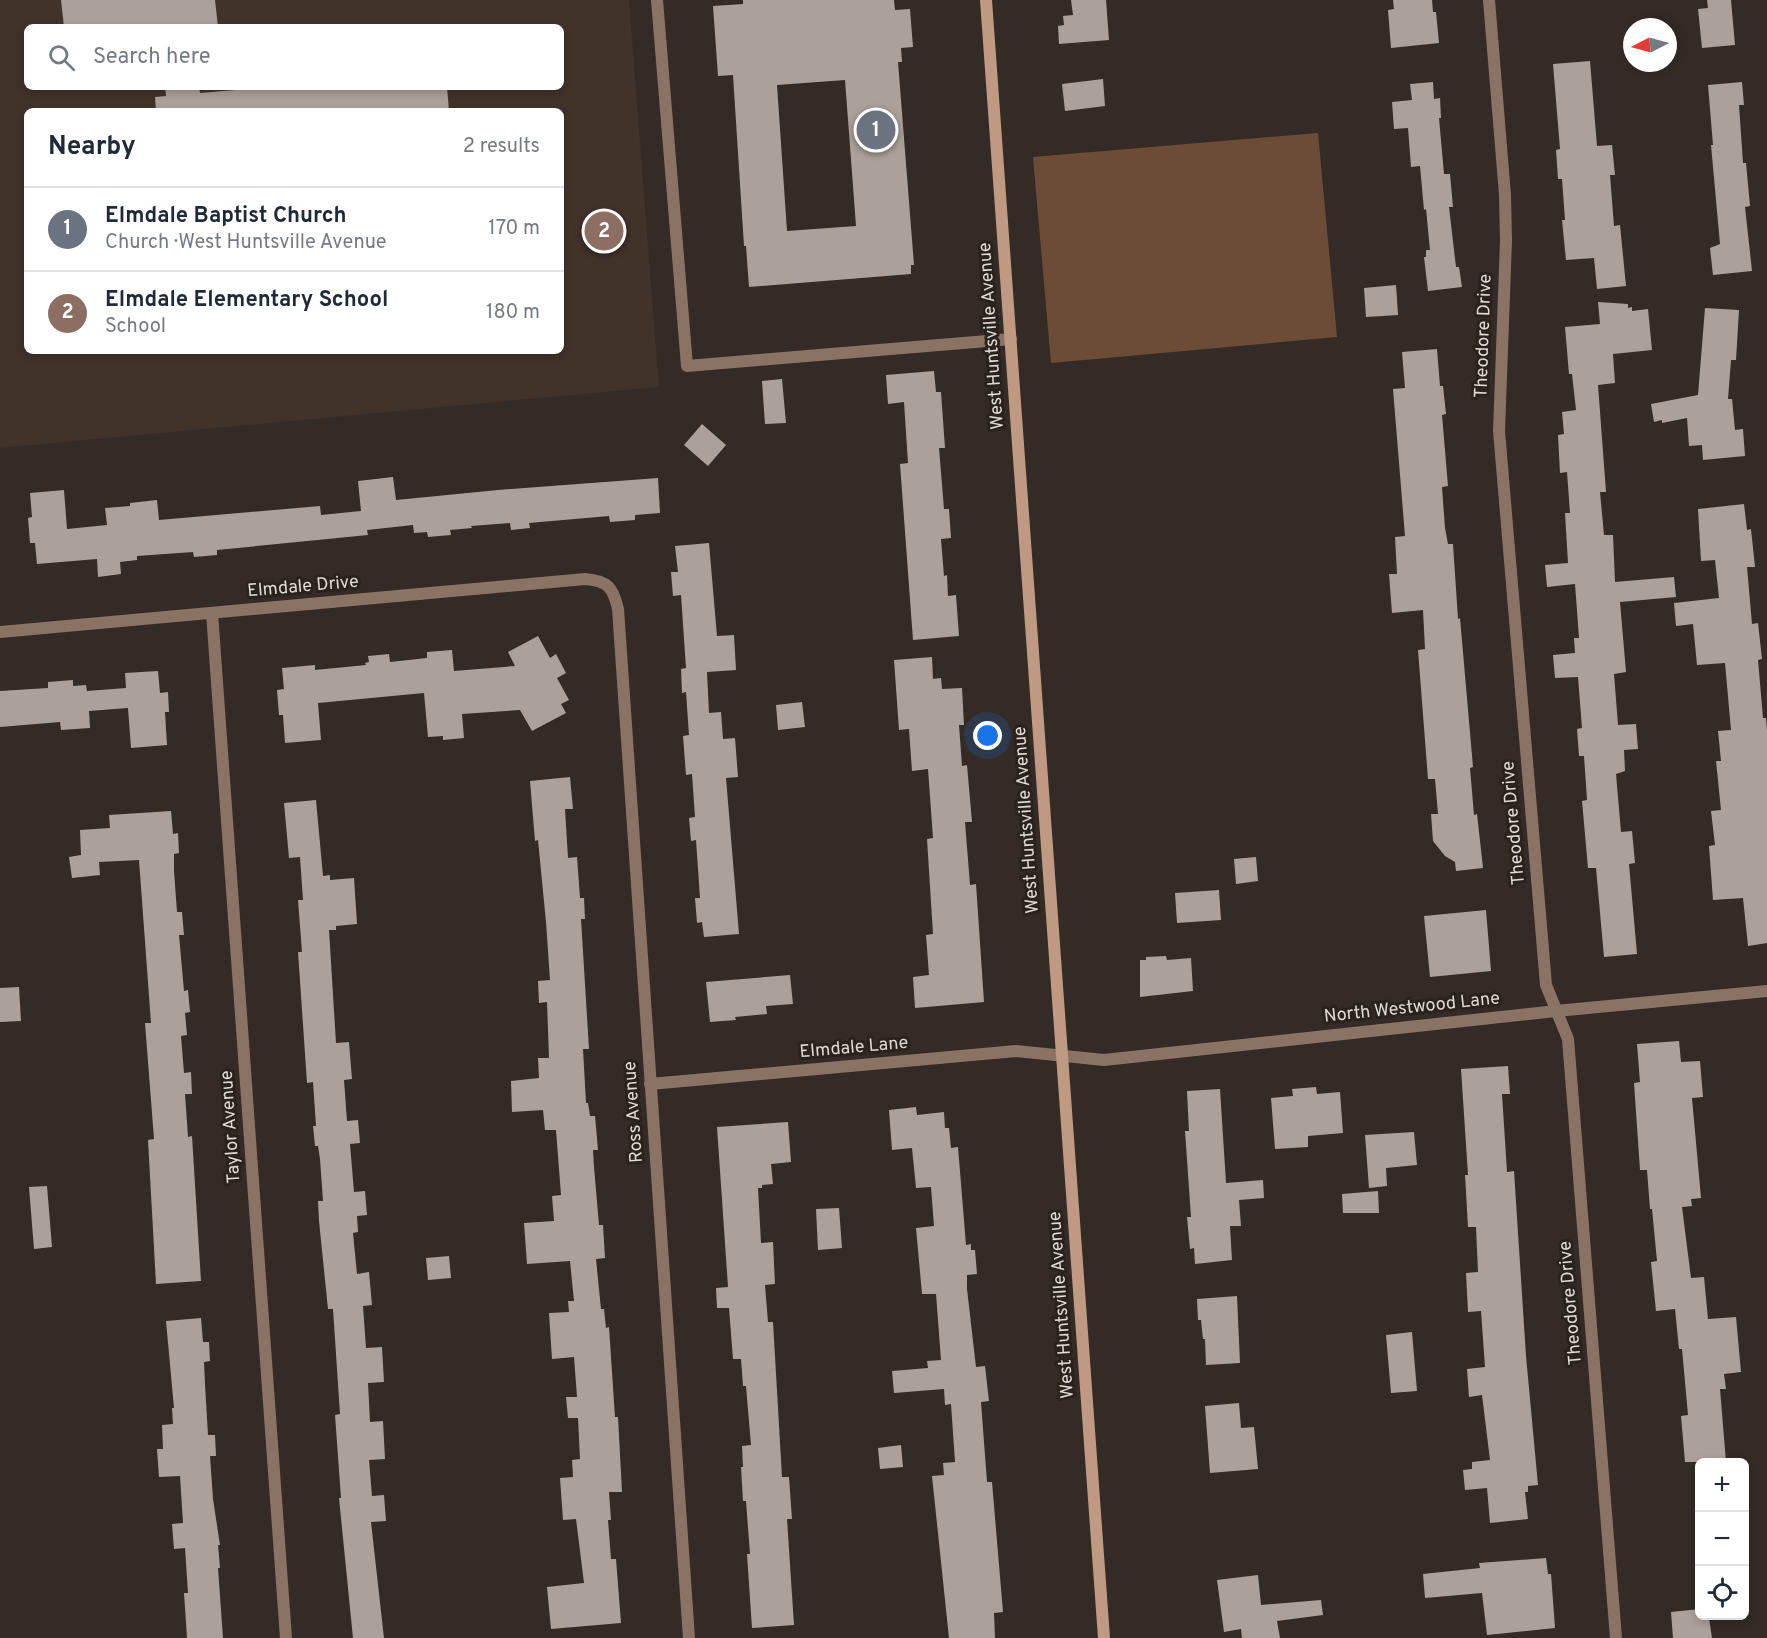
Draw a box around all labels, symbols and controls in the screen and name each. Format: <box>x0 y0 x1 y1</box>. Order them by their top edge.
north arrow <box>1623 18 1677 72</box>
search box <box>24 24 564 90</box>
icon: search <box>45 41 78 74</box>
text: Search here <box>93 44 211 71</box>
pin: 1 <box>856 108 896 152</box>
text: Nearby <box>48 131 136 164</box>
text: 2 results <box>463 134 540 160</box>
text: Elmdale Baptist Church <box>105 203 347 230</box>
pin: 2 <box>584 208 624 254</box>
text: 1 <box>64 216 72 242</box>
text: 170 m <box>488 216 540 242</box>
text: Church · West Huntsville Avenue <box>105 230 387 256</box>
street label: West Huntsville Avenue <box>974 242 1010 430</box>
street label: Theodore Drive <box>1470 273 1498 399</box>
text: Elmdale Elementary School <box>105 287 388 314</box>
text: 2 <box>61 300 74 326</box>
text: 180 m <box>486 300 540 326</box>
text: School <box>105 314 166 340</box>
street label: Elmdale Drive <box>246 571 360 603</box>
your location <box>973 721 1002 750</box>
street label: West Huntsville Avenue <box>1009 726 1045 914</box>
street label: Theodore Drive <box>1497 760 1531 886</box>
street label: North Westwood Lane <box>1323 987 1501 1029</box>
street label: Elmdale Lane <box>799 1032 909 1064</box>
street label: Ross Avenue <box>619 1060 649 1164</box>
street label: Taylor Avenue <box>216 1070 246 1184</box>
street label: West Huntsville Avenue <box>1044 1211 1080 1399</box>
street label: Theodore Drive <box>1554 1240 1588 1366</box>
map controls <box>1695 1458 1749 1620</box>
button: + <box>1695 1458 1749 1512</box>
button: − <box>1695 1512 1749 1566</box>
button: locate <box>1695 1566 1749 1620</box>

